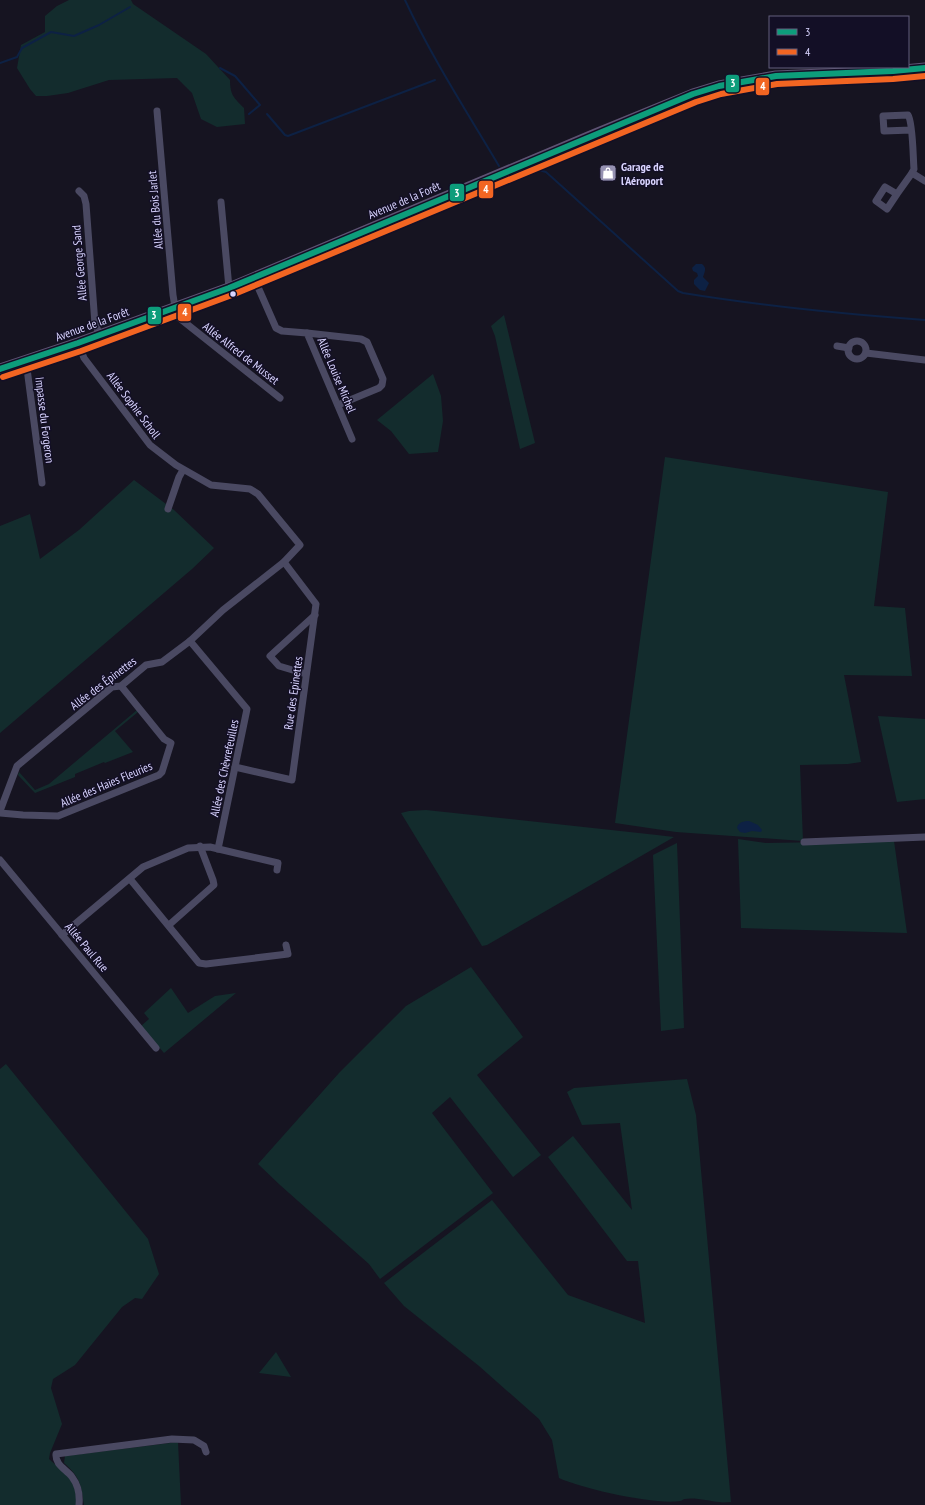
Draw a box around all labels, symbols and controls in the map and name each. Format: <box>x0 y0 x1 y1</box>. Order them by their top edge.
legend <box>769 16 909 68</box>
text: 3 <box>805 24 810 39</box>
text: 4 <box>805 44 811 59</box>
line badge: 3 <box>725 74 740 93</box>
text: 3 <box>730 76 736 90</box>
line badge: 4 <box>755 77 770 96</box>
text: 4 <box>760 79 766 93</box>
place label: Garage de l'Aéroport <box>621 159 664 188</box>
shop icon: Garage de l'Aéroport <box>598 163 618 183</box>
street label: Allée du Bois Jarlet <box>144 169 166 250</box>
street label: Avenue de la Forêt <box>365 178 443 222</box>
line badge: 4 <box>478 180 494 199</box>
text: 4 <box>483 182 489 196</box>
line badge: 3 <box>449 183 465 202</box>
text: 3 <box>454 186 460 200</box>
street label: Allée George Sand <box>68 225 90 301</box>
unlabelled marker <box>228 289 238 299</box>
street label: Avenue de la Forêt <box>53 303 132 344</box>
line badge: 4 <box>177 303 192 322</box>
text: 4 <box>182 305 188 319</box>
line badge: 3 <box>147 306 162 325</box>
text: 3 <box>151 308 157 322</box>
street label: Allée Alfred de Musset <box>200 319 283 388</box>
street label: Allée Louise Michel <box>314 335 360 415</box>
street label: Allée Sophie Scholl <box>104 369 164 442</box>
street label: Impasse du Forgeron <box>32 376 58 464</box>
street label: Allée des Épinettes <box>67 653 139 713</box>
street label: Rue des Epinettes <box>280 655 306 731</box>
street label: Allée des Chèvrefeuilles <box>206 718 242 818</box>
street label: Allée des Haies Fleuries <box>58 758 154 810</box>
street label: Allée Paul Rue <box>62 919 112 975</box>

